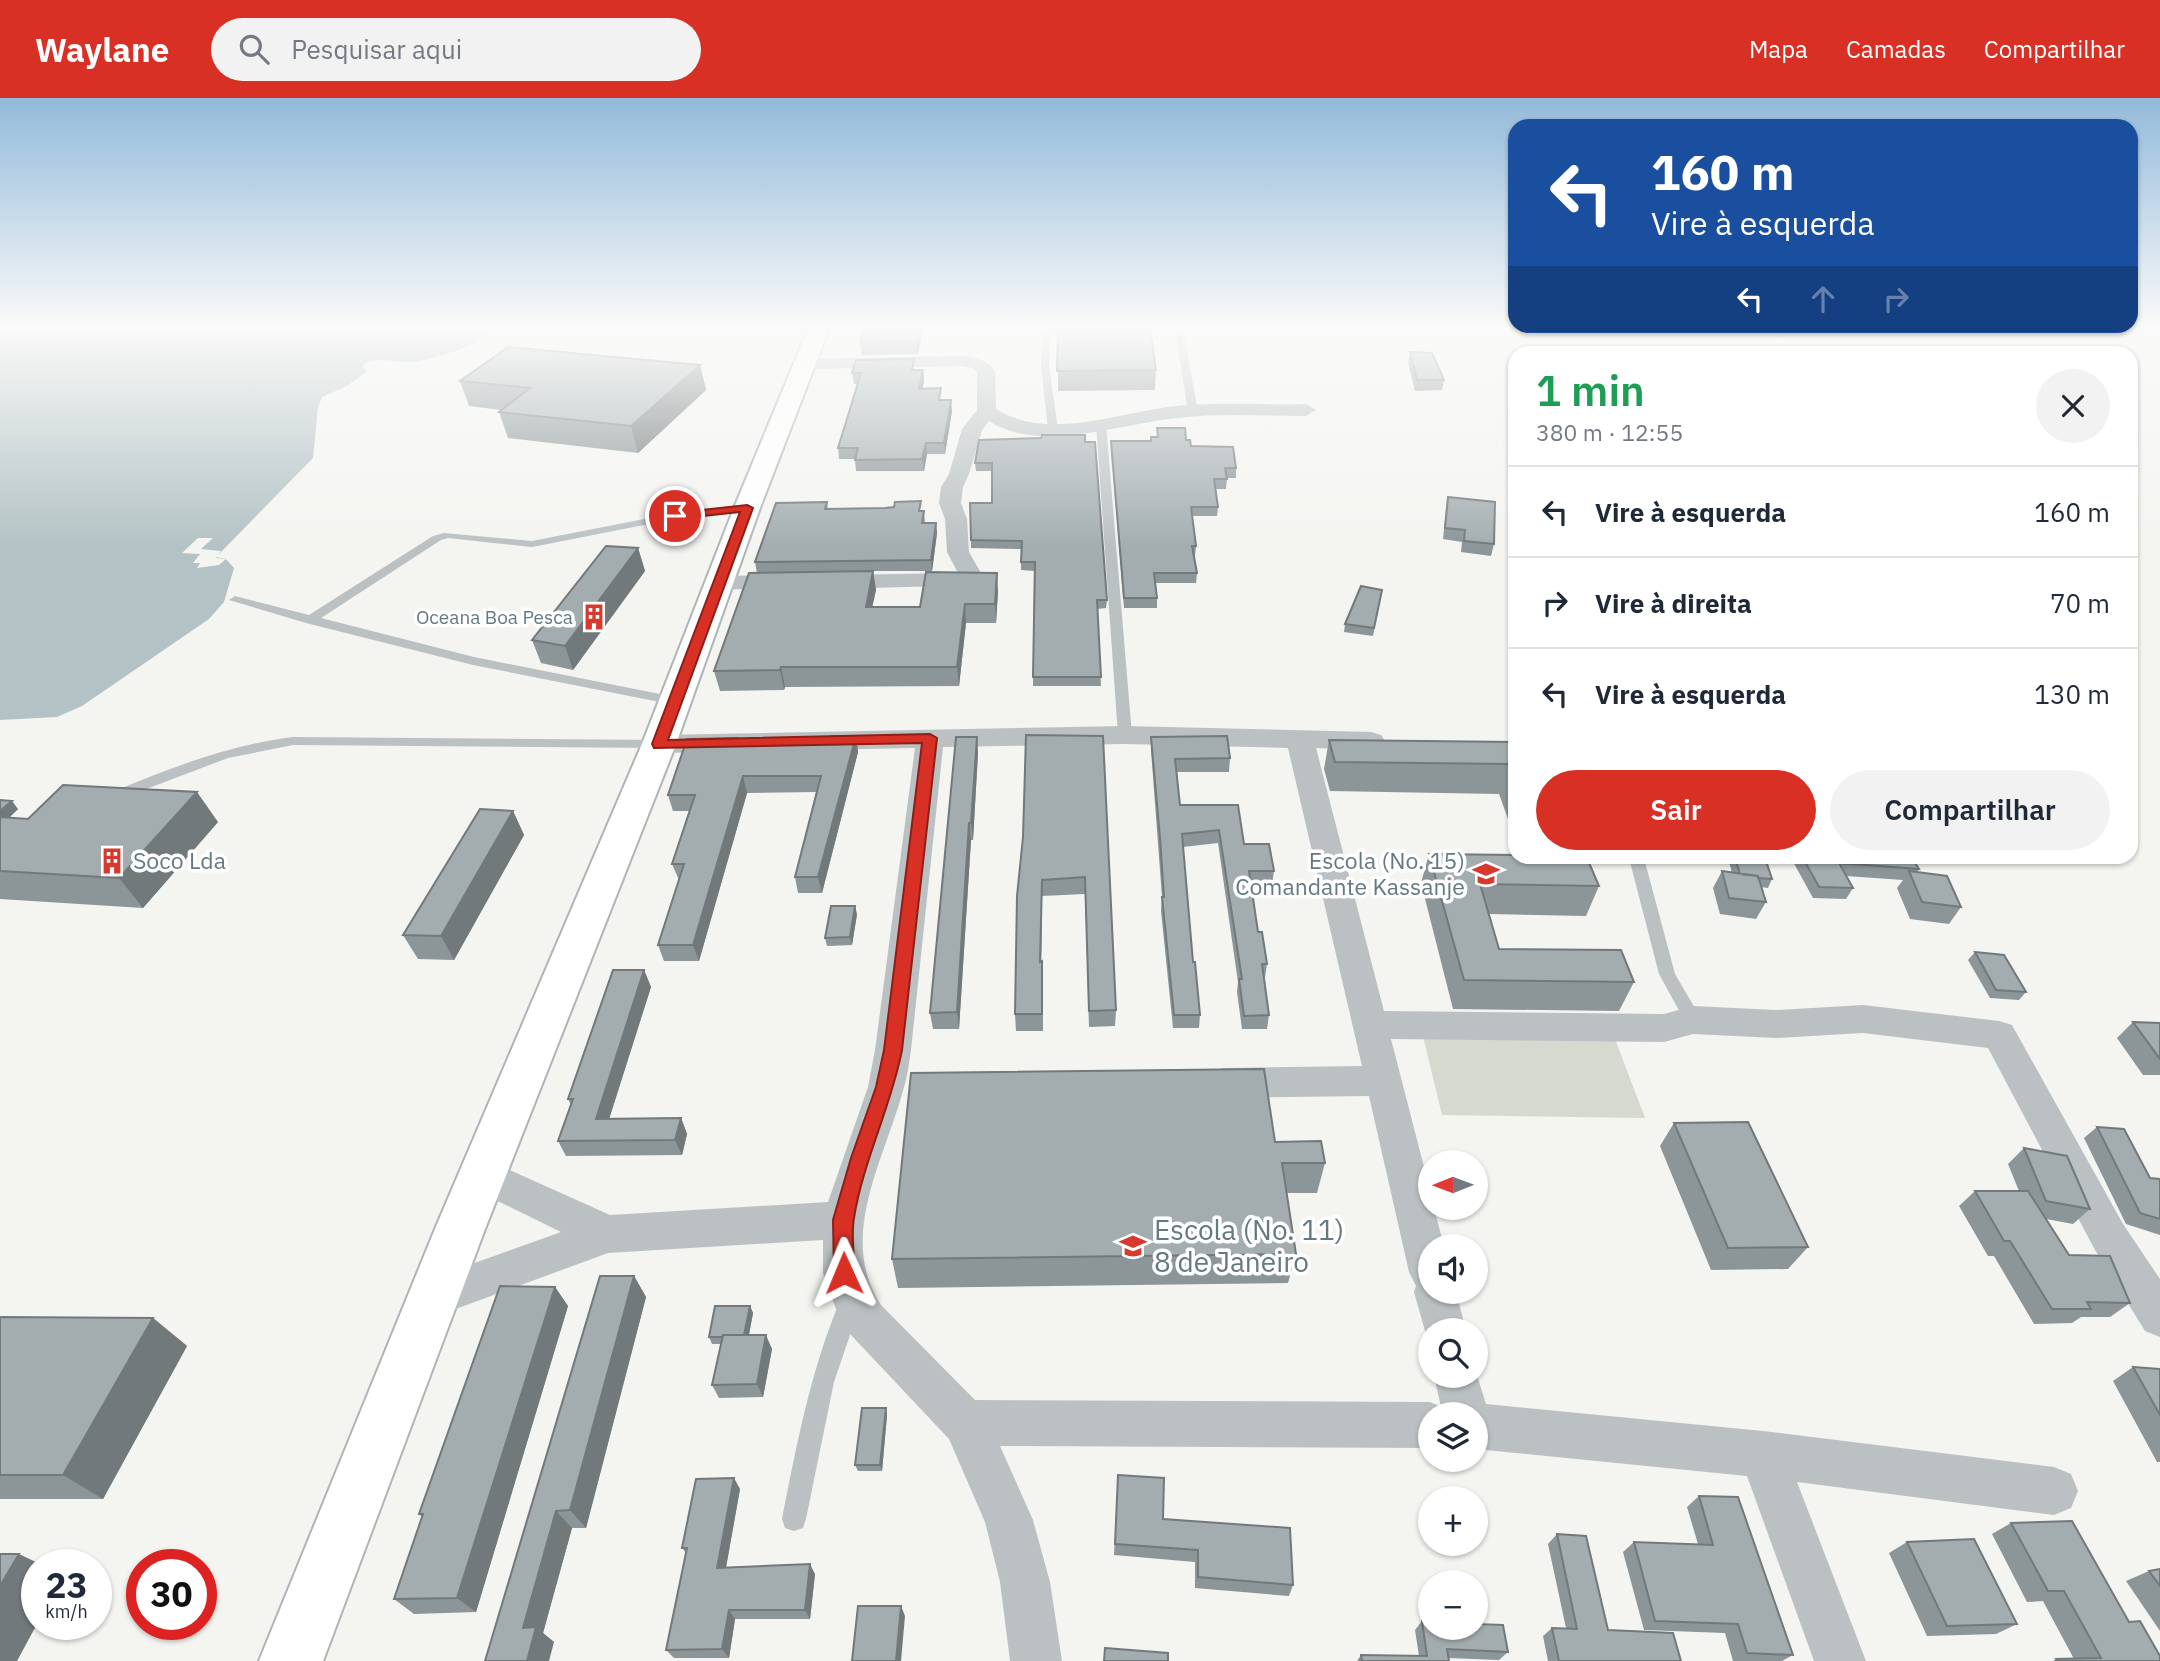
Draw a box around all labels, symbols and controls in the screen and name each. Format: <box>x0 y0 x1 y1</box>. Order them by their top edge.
search box <box>211 18 701 81</box>
text: Waylane <box>35 28 169 71</box>
icon: search <box>235 30 273 68</box>
text: Pesquisar aqui <box>291 32 462 66</box>
text: Mapa <box>1749 33 1808 65</box>
text: Camadas <box>1846 33 1946 65</box>
text: Compartilhar <box>1984 33 2125 65</box>
text: 160 m <box>1651 140 1795 203</box>
icon: left <box>1536 147 1627 238</box>
text: Vire à esquerda <box>1651 202 1875 244</box>
icon: left <box>1731 280 1769 318</box>
icon: ahead <box>1804 280 1842 318</box>
icon: right <box>1877 280 1915 318</box>
text: 1 min <box>1536 363 1645 418</box>
button: close <box>2036 369 2110 443</box>
text: 380 m · 12:55 <box>1536 417 1683 447</box>
pin <box>645 486 705 546</box>
icon: left <box>1536 493 1574 531</box>
text: Vire à esquerda <box>1595 495 1786 529</box>
text: 160 m <box>2034 495 2110 529</box>
icon: arrive <box>656 497 694 535</box>
icon: right <box>1536 584 1574 622</box>
text: Vire à direita <box>1595 586 1752 620</box>
text: 70 m <box>2050 586 2110 620</box>
building icon: Oceana Boa Pesca <box>579 602 609 632</box>
place label: Oceana Boa Pesca <box>416 605 573 629</box>
icon: left <box>1536 675 1574 713</box>
text: Vire à esquerda <box>1595 677 1786 711</box>
text: 130 m <box>2034 677 2110 711</box>
button: Sair <box>1536 770 1816 850</box>
button: Compartilhar <box>1830 770 2110 850</box>
place label: Soco Lda <box>133 845 226 875</box>
place label: Escola (No. 15) Comandante Kassanje <box>1235 845 1465 901</box>
building icon: Soco Lda <box>97 846 127 876</box>
school or university icon: Escola (No. 15) Comandante Kassanje <box>1471 859 1501 889</box>
north arrow <box>1418 1150 1488 1220</box>
map controls <box>1418 1150 1488 1640</box>
place label: Escola (No. 11) 8 de Janeiro <box>1154 1211 1344 1280</box>
school or university icon: Escola (No. 11) 8 de Janeiro <box>1118 1231 1148 1261</box>
button: sound <box>1418 1234 1488 1304</box>
position arrow <box>807 1236 881 1310</box>
button: search <box>1418 1318 1488 1388</box>
button: layers <box>1418 1402 1488 1472</box>
button: + <box>1418 1486 1488 1556</box>
speed limit sign: 30 <box>126 1549 217 1640</box>
text: 23 <box>45 1562 88 1608</box>
button: − <box>1418 1570 1488 1640</box>
text: km/h <box>45 1600 88 1623</box>

